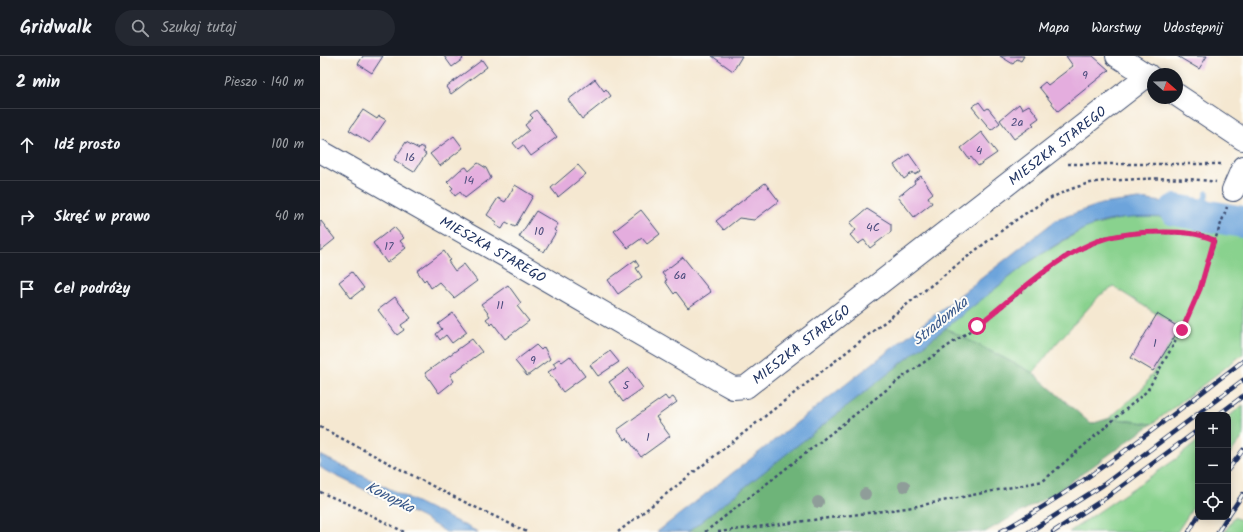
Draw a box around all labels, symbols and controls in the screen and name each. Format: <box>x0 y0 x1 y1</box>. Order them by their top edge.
search box <box>115 10 395 46</box>
text: Gridwalk <box>20 13 91 43</box>
text: Szukaj tutaj <box>161 16 236 40</box>
icon: search <box>129 17 151 39</box>
text: Mapa <box>1038 17 1069 39</box>
text: Warstwy <box>1091 17 1141 39</box>
text: Udostępnij <box>1163 17 1223 39</box>
house number: 9 <box>1082 66 1088 85</box>
north arrow <box>1147 68 1183 104</box>
text: 2 min <box>16 69 60 96</box>
text: Pieszo · 140 m <box>224 72 304 93</box>
street label: MIESZKA STAREGO <box>1004 101 1112 192</box>
house number: 2a <box>1011 113 1024 132</box>
text: Idź prosto <box>54 133 120 157</box>
icon: ahead <box>16 134 38 156</box>
text: 100 m <box>271 134 304 155</box>
house number: 4 <box>976 141 983 160</box>
house number: 16 <box>405 148 415 167</box>
house number: 14 <box>464 171 475 190</box>
text: Skręć w prawo <box>54 205 150 229</box>
icon: right <box>16 206 38 228</box>
text: 40 m <box>275 206 304 227</box>
street label: MIESZKA STAREGO <box>435 211 550 289</box>
house number: 4C <box>866 218 880 237</box>
house number: 10 <box>534 222 544 241</box>
house number: 17 <box>384 237 394 256</box>
house number: 6a <box>674 266 687 285</box>
text: Cel podróży <box>54 277 130 301</box>
icon: arrive <box>16 278 38 300</box>
water label: Stradomka <box>907 291 975 352</box>
house number: 11 <box>496 296 504 315</box>
street label: MIESZKA STAREGO <box>748 300 856 390</box>
route start <box>968 317 986 335</box>
route end <box>1173 321 1191 339</box>
house number: 1 <box>1153 334 1157 353</box>
house number: 9 <box>530 351 536 370</box>
house number: 5 <box>623 376 631 395</box>
map controls <box>1195 412 1231 520</box>
button: + <box>1195 412 1231 448</box>
house number: 1 <box>646 428 650 447</box>
button: − <box>1195 448 1231 484</box>
water label: Konopka <box>361 475 419 521</box>
button: locate <box>1195 484 1231 520</box>

